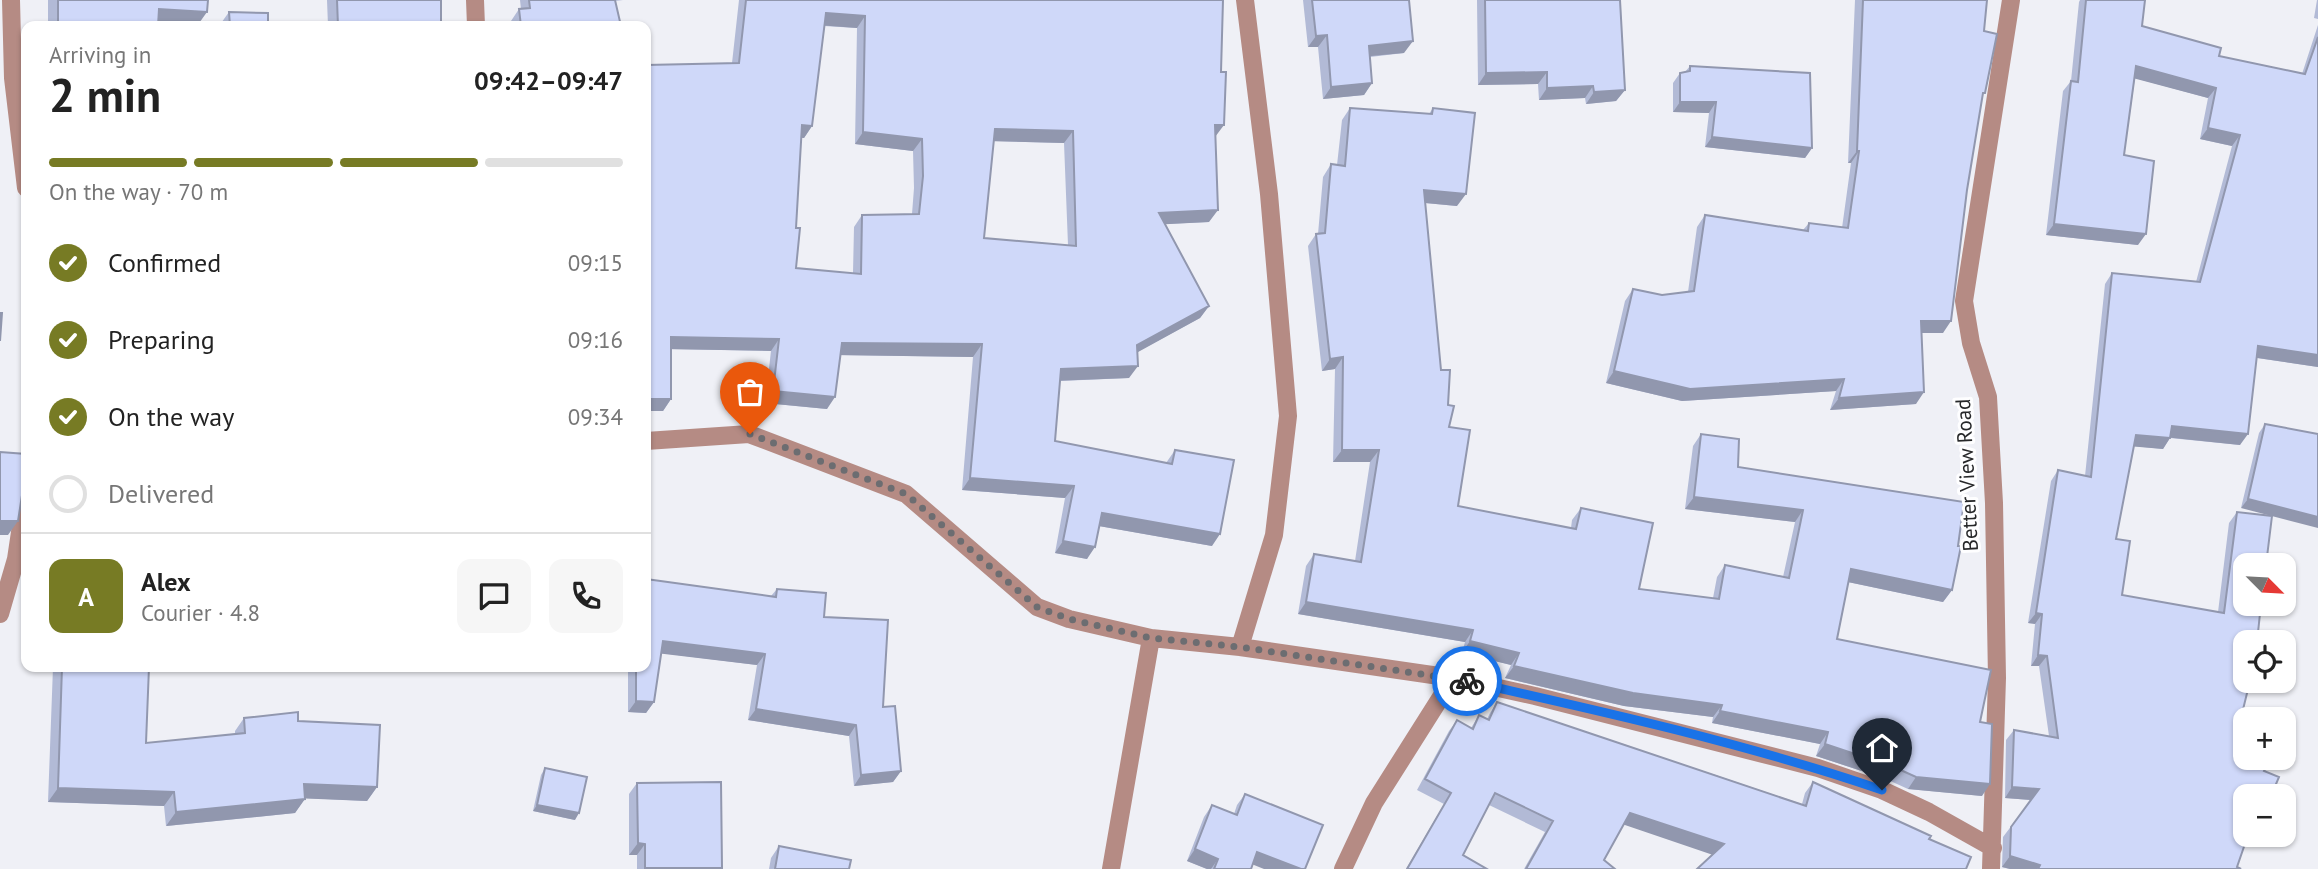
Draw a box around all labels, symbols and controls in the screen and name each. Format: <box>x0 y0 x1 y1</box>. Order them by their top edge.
text: Arriving in <box>49 40 151 69</box>
text: 09:42–09:47 <box>474 64 623 97</box>
text: 2 min <box>49 65 161 125</box>
text: On the way · 70 m <box>49 177 228 206</box>
icon: check <box>49 244 87 282</box>
text: Confirmed <box>108 246 221 279</box>
text: 09:15 <box>568 248 623 277</box>
icon: check <box>49 321 87 359</box>
text: Preparing <box>108 323 215 356</box>
text: 09:16 <box>568 325 623 354</box>
pin <box>720 362 780 434</box>
icon: bag <box>731 373 769 411</box>
icon: check <box>49 398 87 436</box>
street label: Better View Road <box>1949 398 1984 552</box>
text: On the way <box>108 400 234 433</box>
text: 09:34 <box>568 402 623 431</box>
text: Delivered <box>108 477 214 510</box>
north arrow <box>2233 553 2296 616</box>
map controls <box>2233 553 2296 847</box>
button: chat <box>457 559 531 633</box>
button: phone <box>549 559 623 633</box>
text: Alex <box>141 565 191 598</box>
text: A <box>78 580 94 613</box>
text: Courier · 4.8 <box>141 598 260 627</box>
button: locate <box>2233 630 2296 693</box>
courier <box>1432 646 1502 716</box>
icon: bike <box>1448 662 1486 700</box>
button: + <box>2233 707 2296 770</box>
pin <box>1852 718 1912 790</box>
icon: home <box>1863 729 1901 767</box>
button: − <box>2233 784 2296 847</box>

